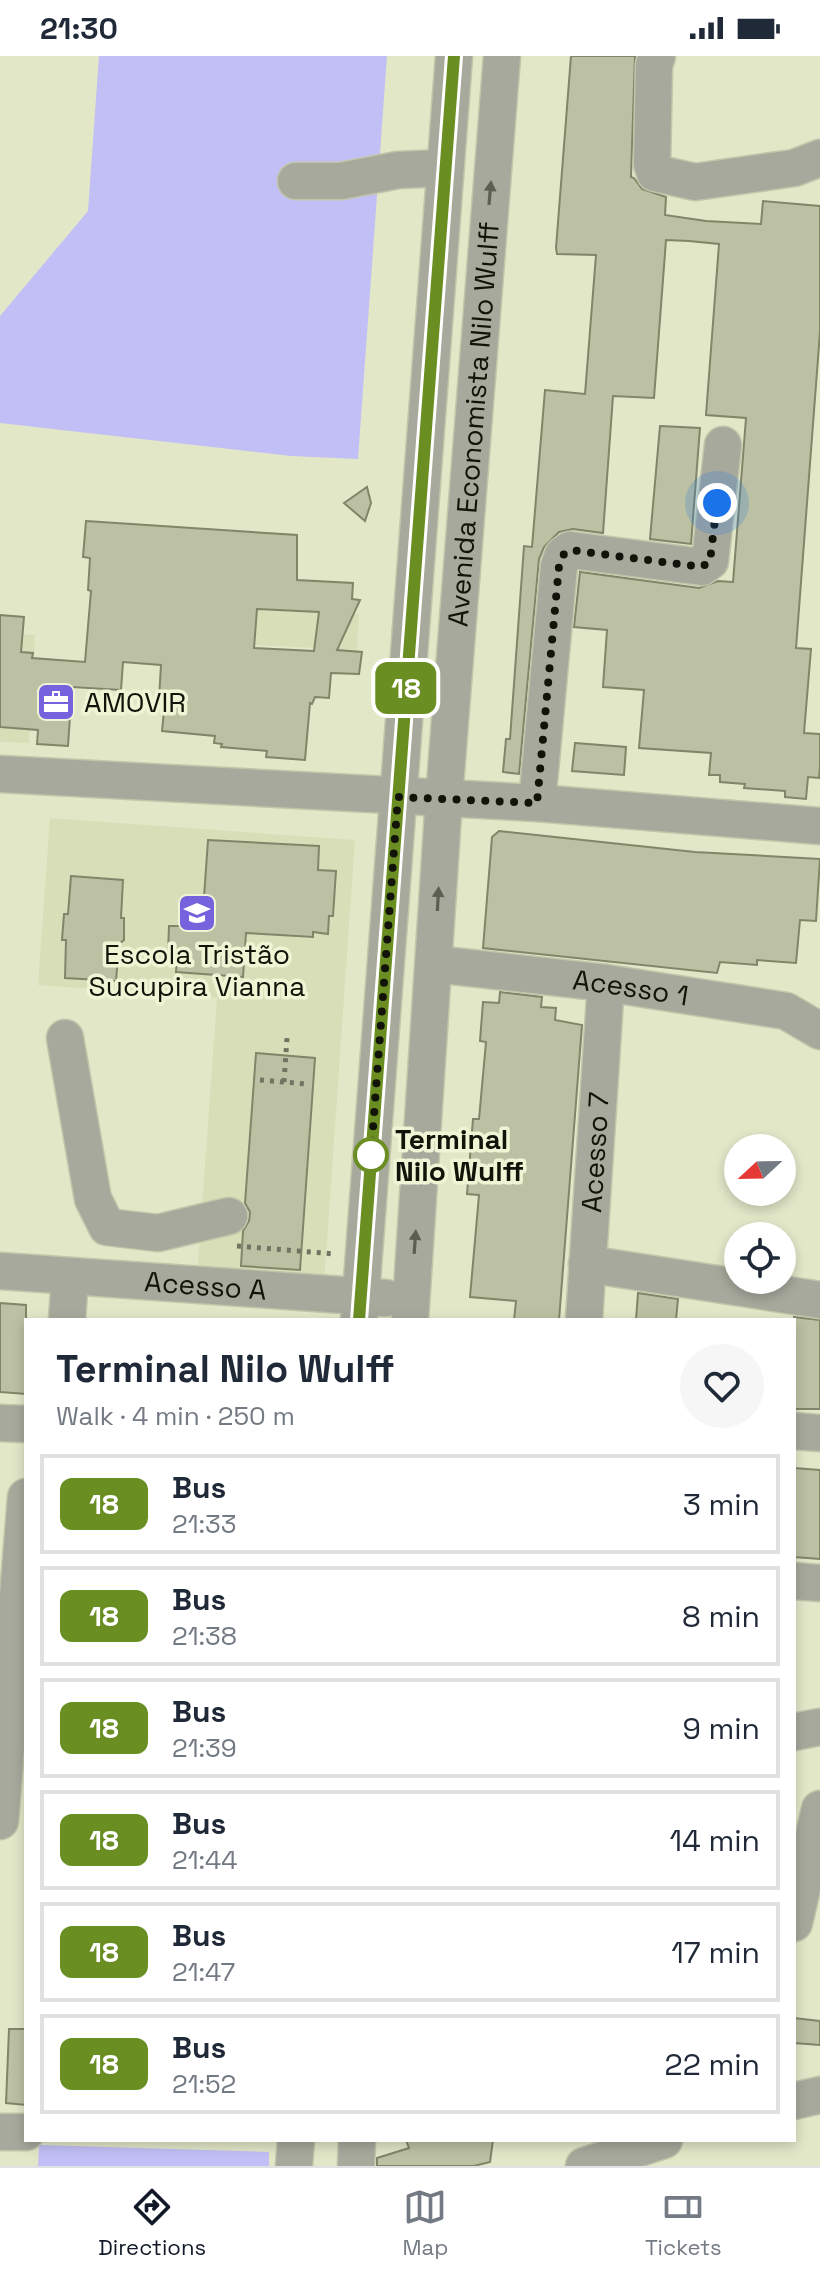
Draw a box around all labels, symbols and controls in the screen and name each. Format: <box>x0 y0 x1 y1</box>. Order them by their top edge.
text: 21:30 <box>40 9 118 48</box>
one-way arrow <box>484 180 497 205</box>
street label: Avenida Economista Nilo Wulff <box>439 220 507 628</box>
your location <box>697 483 737 523</box>
line badge: 18 <box>370 662 442 714</box>
text: 18 <box>391 670 421 706</box>
office icon: AMOVIR <box>35 681 77 723</box>
place label: AMOVIR <box>84 684 186 720</box>
one-way arrow <box>432 886 445 911</box>
school or university icon: Escola Tristão Sucupira Vianna <box>176 892 218 934</box>
place label: Escola Tristão Sucupira Vianna <box>89 936 305 1004</box>
street label: Acesso 1 <box>571 961 691 1014</box>
street label: Acesso 7 <box>573 1091 617 1214</box>
place label: Terminal Nilo Wulff <box>395 1121 524 1189</box>
north arrow <box>724 1134 796 1206</box>
map controls <box>724 1134 796 1294</box>
marker: Terminal Nilo Wulff <box>354 1138 388 1172</box>
button: locate <box>724 1222 796 1294</box>
one-way arrow <box>409 1229 422 1254</box>
street label: Acesso A <box>143 1263 268 1308</box>
button: heart <box>680 1344 764 1428</box>
text: Terminal Nilo Wulff <box>56 1345 394 1393</box>
text: Walk · 4 min · 250 m <box>56 1399 295 1433</box>
text: Bus <box>172 1468 226 1507</box>
text: 3 min <box>683 1485 760 1524</box>
text: 18 <box>89 1486 119 1522</box>
text: 21:33 <box>172 1507 237 1541</box>
text: Bus <box>172 1580 226 1619</box>
text: 8 min <box>682 1597 760 1636</box>
text: 18 <box>89 1598 119 1634</box>
text: 21:38 <box>172 1619 237 1653</box>
text: Bus <box>172 1692 226 1731</box>
text: 9 min <box>682 1709 760 1748</box>
text: 18 <box>89 1710 119 1746</box>
text: 21:39 <box>172 1731 237 1765</box>
text: Bus <box>172 1804 226 1843</box>
text: 14 min <box>669 1821 760 1860</box>
text: 18 <box>89 1822 119 1858</box>
text: 21:44 <box>172 1843 238 1877</box>
text: Bus <box>172 1916 226 1955</box>
text: 17 min <box>671 1933 760 1972</box>
text: 18 <box>89 1934 119 1970</box>
text: 21:47 <box>172 1955 235 1989</box>
text: Bus <box>172 2028 226 2067</box>
text: 22 min <box>665 2045 760 2084</box>
text: 18 <box>89 2046 119 2082</box>
text: 21:52 <box>172 2067 236 2101</box>
tab: Directions <box>98 2185 206 2261</box>
tab: Map <box>403 2185 448 2261</box>
tab: Tickets <box>645 2185 722 2261</box>

